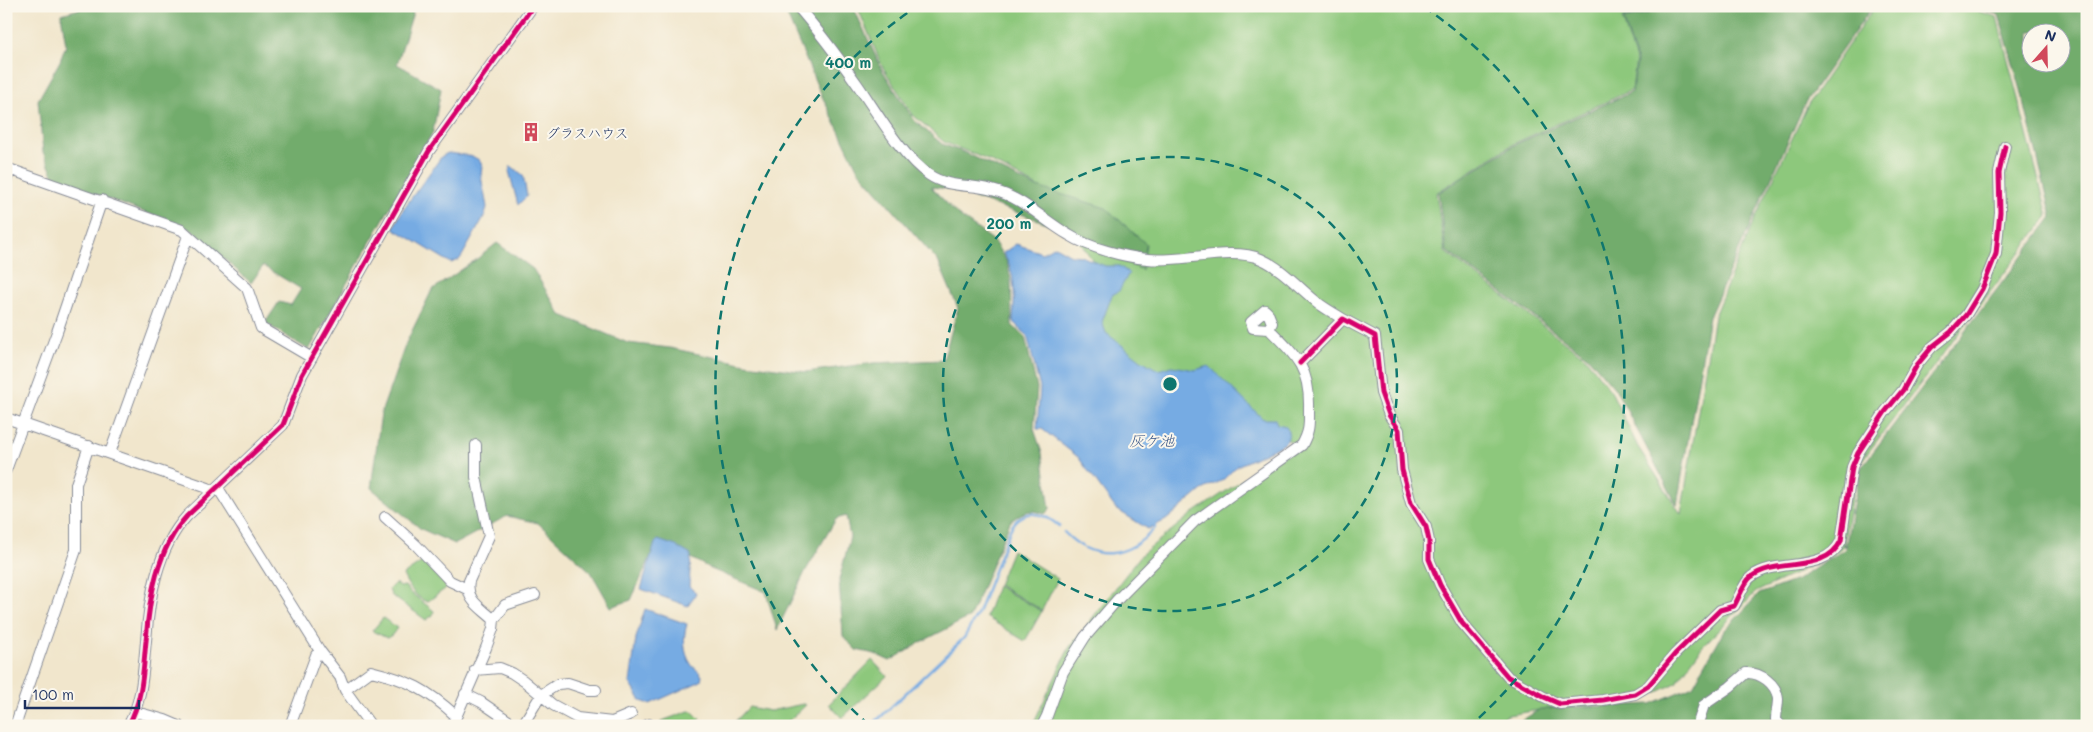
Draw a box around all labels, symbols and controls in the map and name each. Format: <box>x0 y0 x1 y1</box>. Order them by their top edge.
north arrow <box>2020 22 2070 72</box>
text: N <box>2042 25 2059 46</box>
text: 400 m <box>825 52 871 72</box>
building icon: グラスハウス <box>520 121 542 143</box>
place label: グラスハウス <box>546 123 629 142</box>
text: 200 m <box>987 213 1032 233</box>
centre of rings <box>1161 375 1179 393</box>
water label: 灰ケ池 <box>1129 430 1175 450</box>
scale bar <box>25 677 139 709</box>
text: 100 m <box>32 684 74 704</box>

